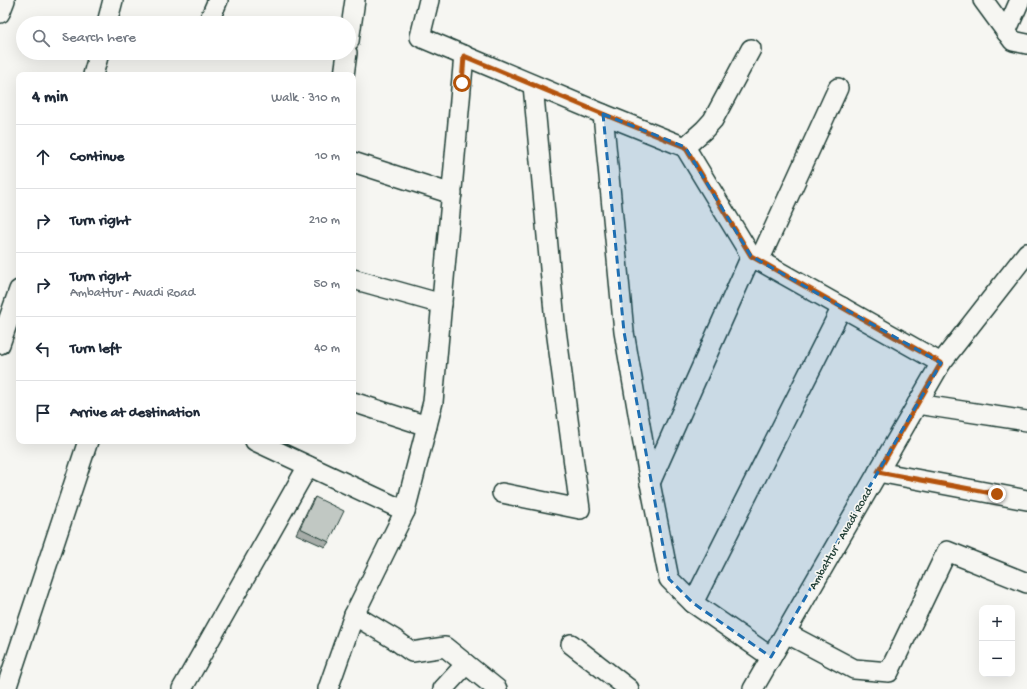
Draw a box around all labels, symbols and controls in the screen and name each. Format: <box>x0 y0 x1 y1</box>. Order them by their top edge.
search box <box>16 16 356 60</box>
icon: search <box>30 27 52 49</box>
text: Search here <box>62 29 136 47</box>
route start <box>453 74 471 92</box>
text: 4 min <box>32 88 68 108</box>
text: Walk · 310 m <box>271 91 340 106</box>
icon: ahead <box>32 146 54 168</box>
text: Continue <box>70 148 124 166</box>
text: 10 m <box>315 149 340 164</box>
icon: right <box>32 210 54 232</box>
text: Turn right <box>70 212 130 230</box>
text: 210 m <box>309 213 340 228</box>
text: Turn right <box>70 268 130 286</box>
icon: right <box>32 274 54 296</box>
text: 50 m <box>313 277 340 292</box>
text: Ambattur - Avadi Road <box>70 286 195 301</box>
icon: left <box>32 338 54 360</box>
text: Turn left <box>70 340 121 358</box>
text: 40 m <box>314 341 340 356</box>
icon: arrive <box>32 402 54 424</box>
text: Arrive at destination <box>70 404 200 422</box>
street label: Ambattur - Avadi Road <box>807 485 877 592</box>
route end <box>988 485 1006 503</box>
map controls <box>979 605 1015 677</box>
button: + <box>979 605 1015 641</box>
button: − <box>979 641 1015 677</box>

